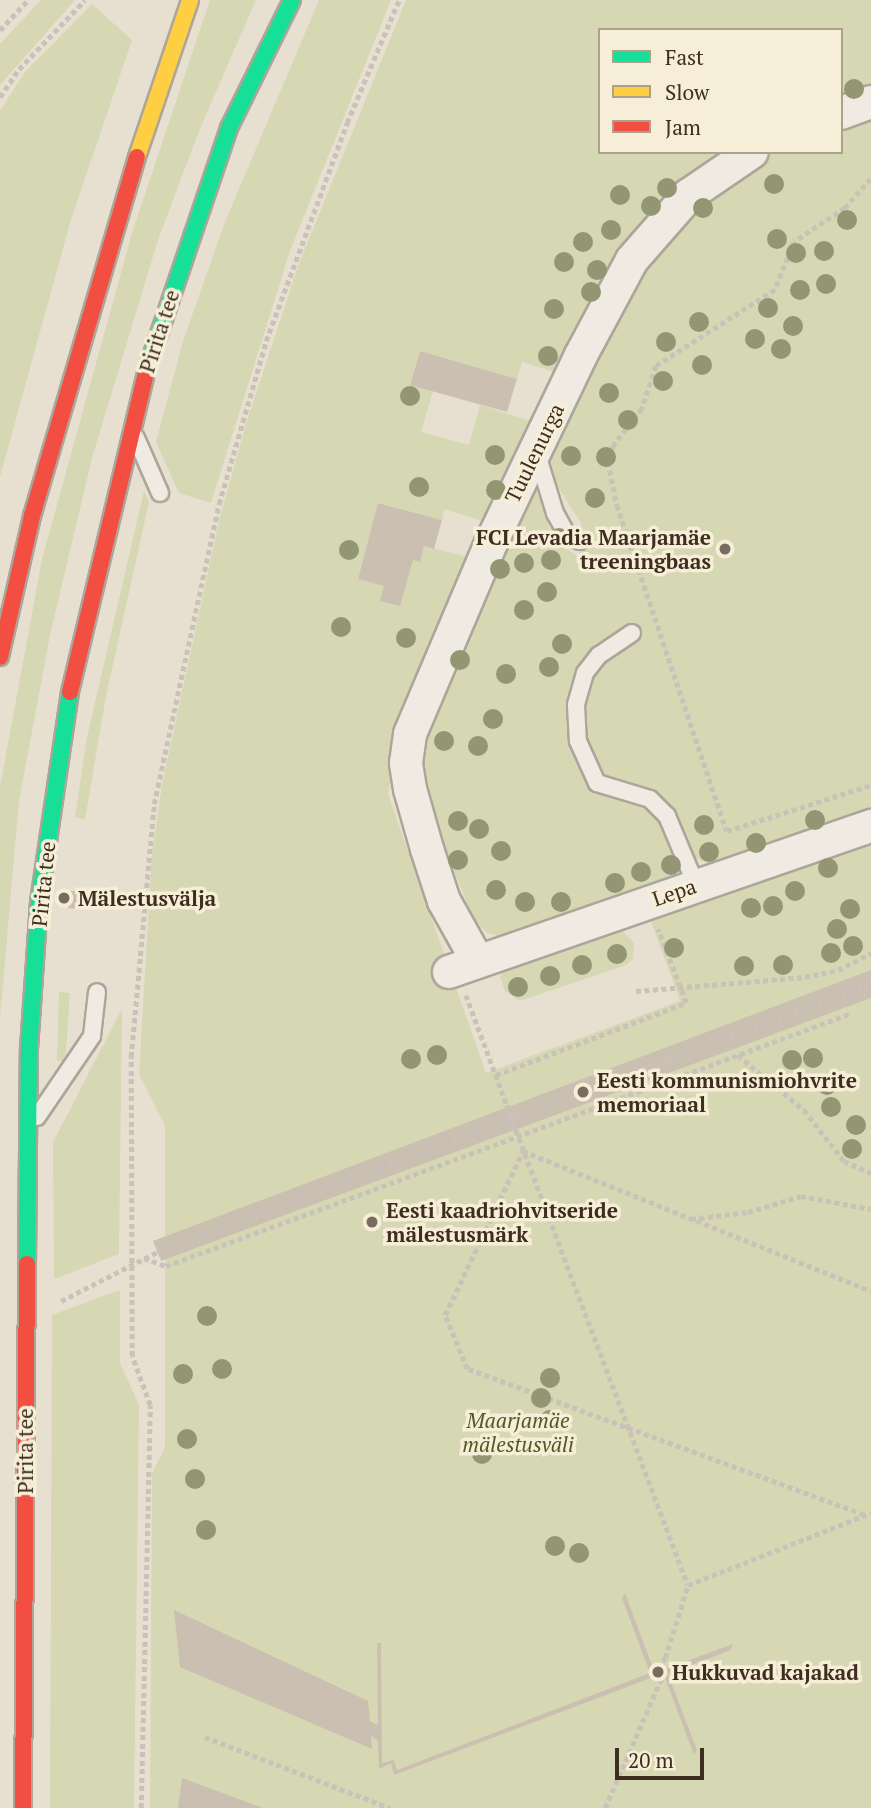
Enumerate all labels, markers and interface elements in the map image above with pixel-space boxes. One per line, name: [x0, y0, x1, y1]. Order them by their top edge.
legend: [598, 28, 843, 154]
text: Fast: [665, 43, 704, 71]
text: Slow: [665, 78, 709, 106]
text: Jam: [665, 113, 701, 141]
street label: Pirita tee: [134, 286, 184, 376]
street label: Tuulenurga: [499, 399, 569, 507]
place label: FCI Levadia Maarjamäe treeningbaas: [476, 524, 711, 574]
marker: FCI Levadia Maarjamäe treeningbaas: [717, 541, 733, 557]
street label: Pirita tee: [26, 840, 60, 928]
street label: Lepa: [649, 873, 699, 911]
place label: Mälestusvälja: [78, 885, 216, 911]
marker: Mälestusvälja: [56, 890, 72, 906]
place label: Eesti kommunismiohvrite memoriaal: [597, 1067, 857, 1117]
marker: Eesti kommunismiohvrite memoriaal: [575, 1084, 591, 1100]
place label: Eesti kaadriohvitseride mälestusmärk: [386, 1197, 618, 1247]
marker: Eesti kaadriohvitseride mälestusmärk: [364, 1214, 380, 1230]
park label: Maarjamäe mälestusväli: [462, 1407, 574, 1457]
street label: Pirita tee: [12, 1408, 38, 1494]
place label: Hukkuvad kajakad: [672, 1659, 859, 1685]
marker: Hukkuvad kajakad: [650, 1664, 666, 1680]
scale bar: [619, 1734, 708, 1778]
text: 20 m: [628, 1746, 674, 1774]

